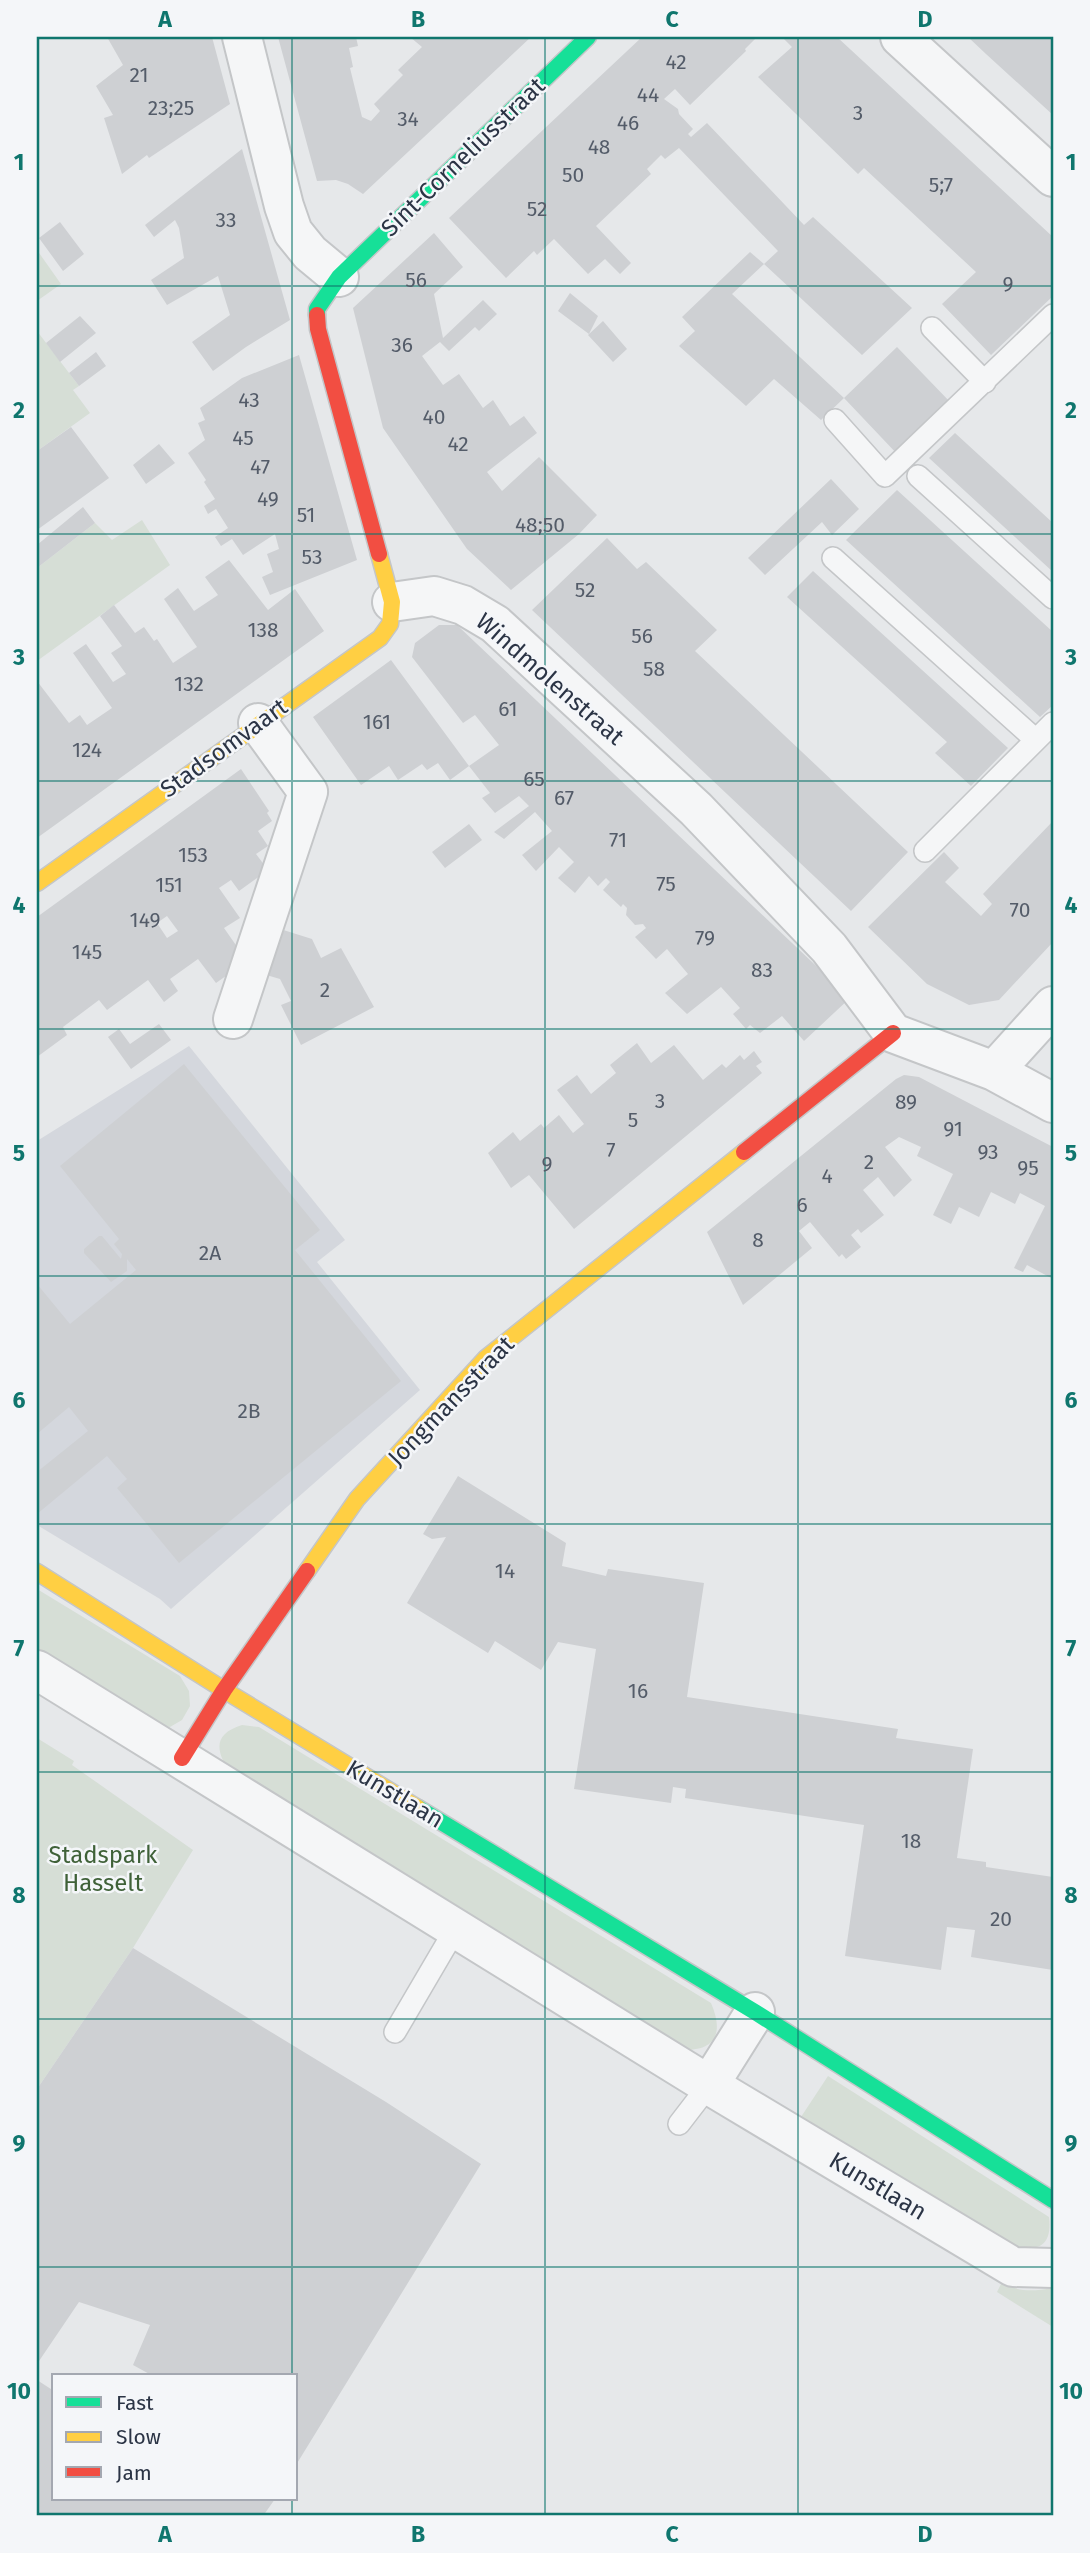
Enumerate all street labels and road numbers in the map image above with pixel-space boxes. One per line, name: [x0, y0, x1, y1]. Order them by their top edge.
street label: Sint-Corneliusstraat: [375, 72, 551, 242]
street label: Windmolenstraat: [470, 607, 630, 751]
street label: Stadsomvaart: [155, 692, 293, 803]
street label: Jongmansstraat: [382, 1330, 520, 1472]
street label: Kunstlaan: [341, 1754, 449, 1834]
street label: Kunstlaan: [824, 2146, 932, 2226]

